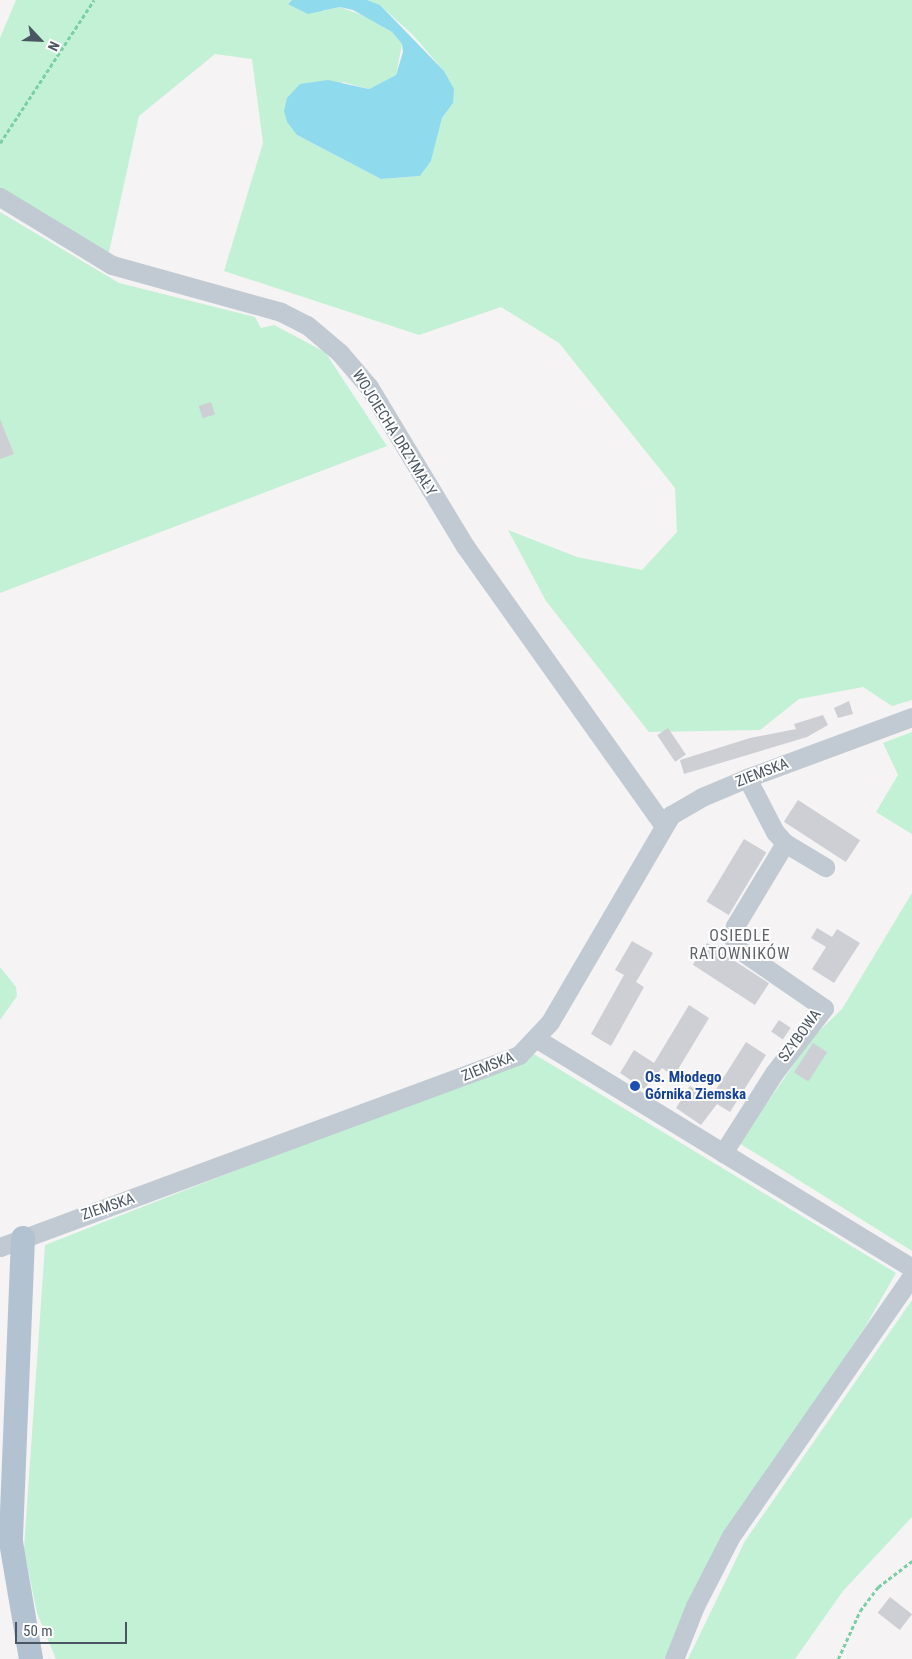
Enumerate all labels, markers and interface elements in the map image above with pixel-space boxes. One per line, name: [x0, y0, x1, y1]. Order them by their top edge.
north arrow: [15, 15, 65, 65]
text: N: [45, 39, 63, 54]
street label: WOJCIECHA DRZYMAŁY: [348, 367, 440, 499]
street label: ZIEMSKA: [733, 755, 791, 791]
district label: OSIEDLE RATOWNIKÓW: [688, 926, 792, 964]
street label: SZYBOWA: [775, 1006, 825, 1066]
street label: ZIEMSKA: [459, 1048, 517, 1086]
place label: Os. Młodego Górnika Ziemska: [645, 1068, 746, 1103]
marker: Os. Młodego Górnika Ziemska: [629, 1080, 641, 1092]
street label: ZIEMSKA: [79, 1190, 137, 1224]
scale bar: [18, 1612, 130, 1644]
text: 50 m: [23, 1622, 53, 1640]

